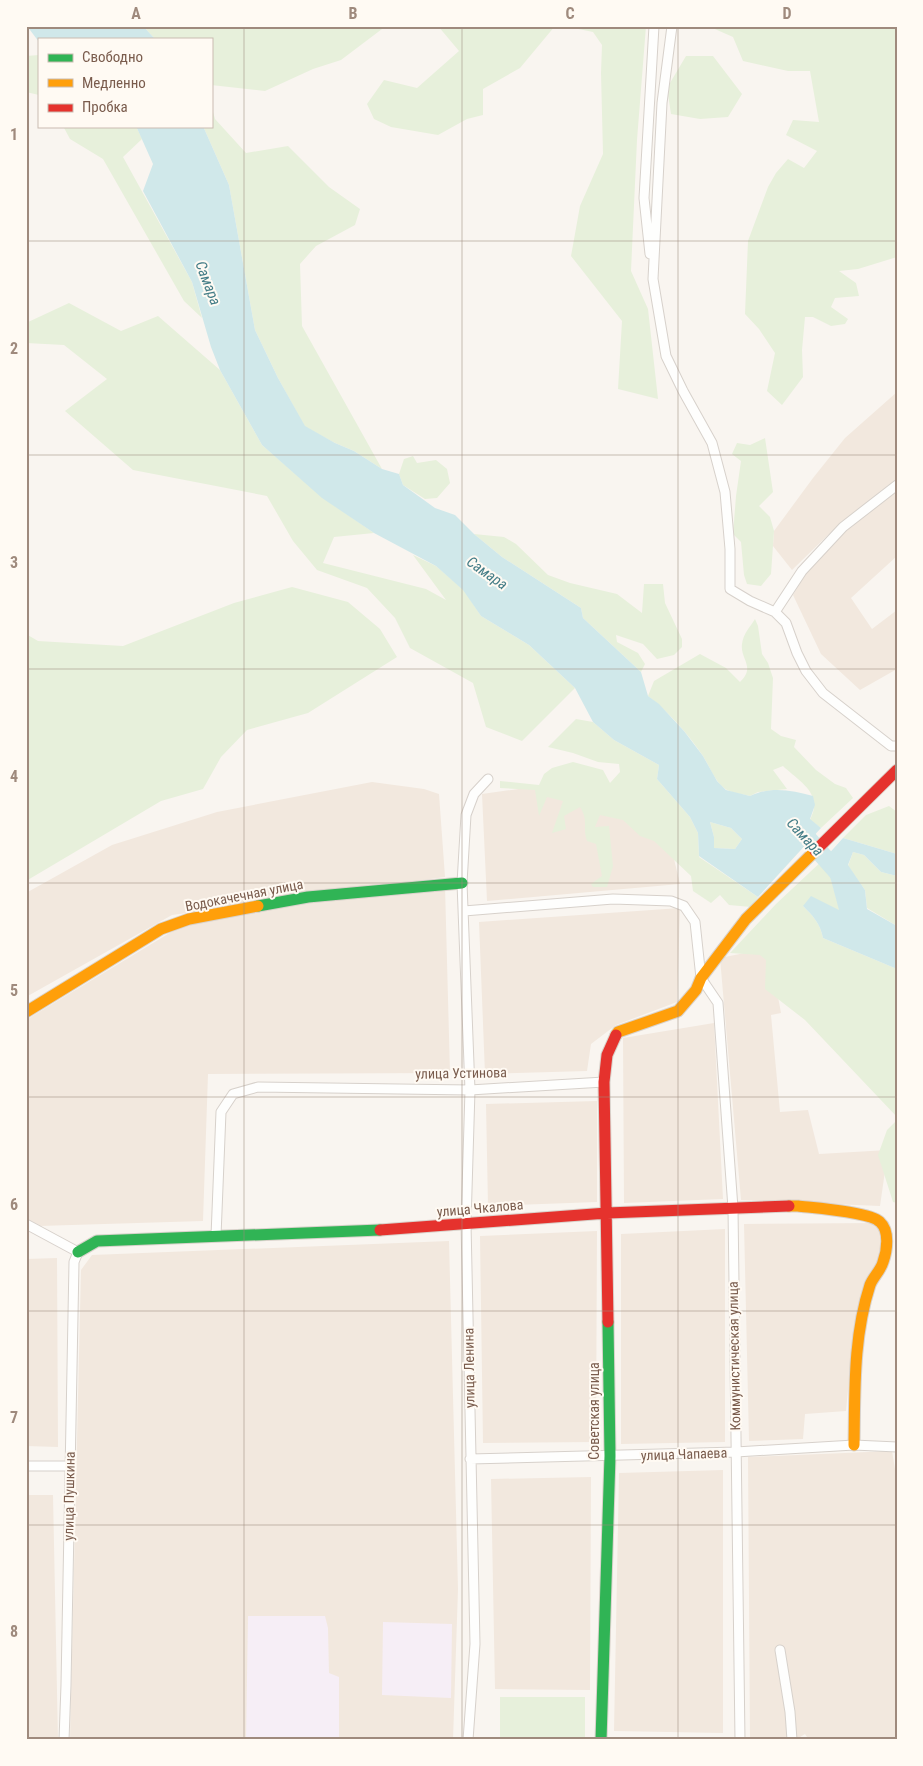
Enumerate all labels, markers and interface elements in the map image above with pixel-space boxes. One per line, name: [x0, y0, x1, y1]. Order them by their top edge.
text: A: [131, 4, 141, 23]
text: B: [349, 4, 358, 23]
text: C: [565, 4, 575, 23]
text: D: [782, 4, 792, 23]
legend: [38, 38, 212, 128]
text: Свободно: [82, 48, 143, 66]
text: Медленно: [82, 74, 146, 92]
text: Пробка: [82, 98, 128, 116]
text: 1: [10, 125, 18, 144]
water label: Самара: [191, 258, 225, 308]
text: 2: [10, 339, 18, 358]
text: 3: [10, 553, 18, 572]
water label: Самара: [463, 553, 511, 594]
text: 4: [10, 767, 18, 786]
water label: Самара: [783, 814, 827, 860]
street label: Водокачечная улица: [184, 876, 304, 914]
text: 5: [10, 981, 18, 1000]
street label: улица Устинова: [415, 1064, 507, 1082]
text: 6: [10, 1195, 18, 1214]
street label: улица Чкалова: [436, 1196, 524, 1220]
street label: Коммунистическая улица: [725, 1281, 743, 1431]
street label: улица Ленина: [460, 1328, 478, 1408]
street label: Советская улица: [586, 1362, 602, 1460]
text: 7: [10, 1408, 18, 1427]
street label: улица Чапаева: [641, 1444, 727, 1464]
street label: улица Пушкина: [60, 1451, 78, 1541]
text: 8: [10, 1622, 18, 1641]

